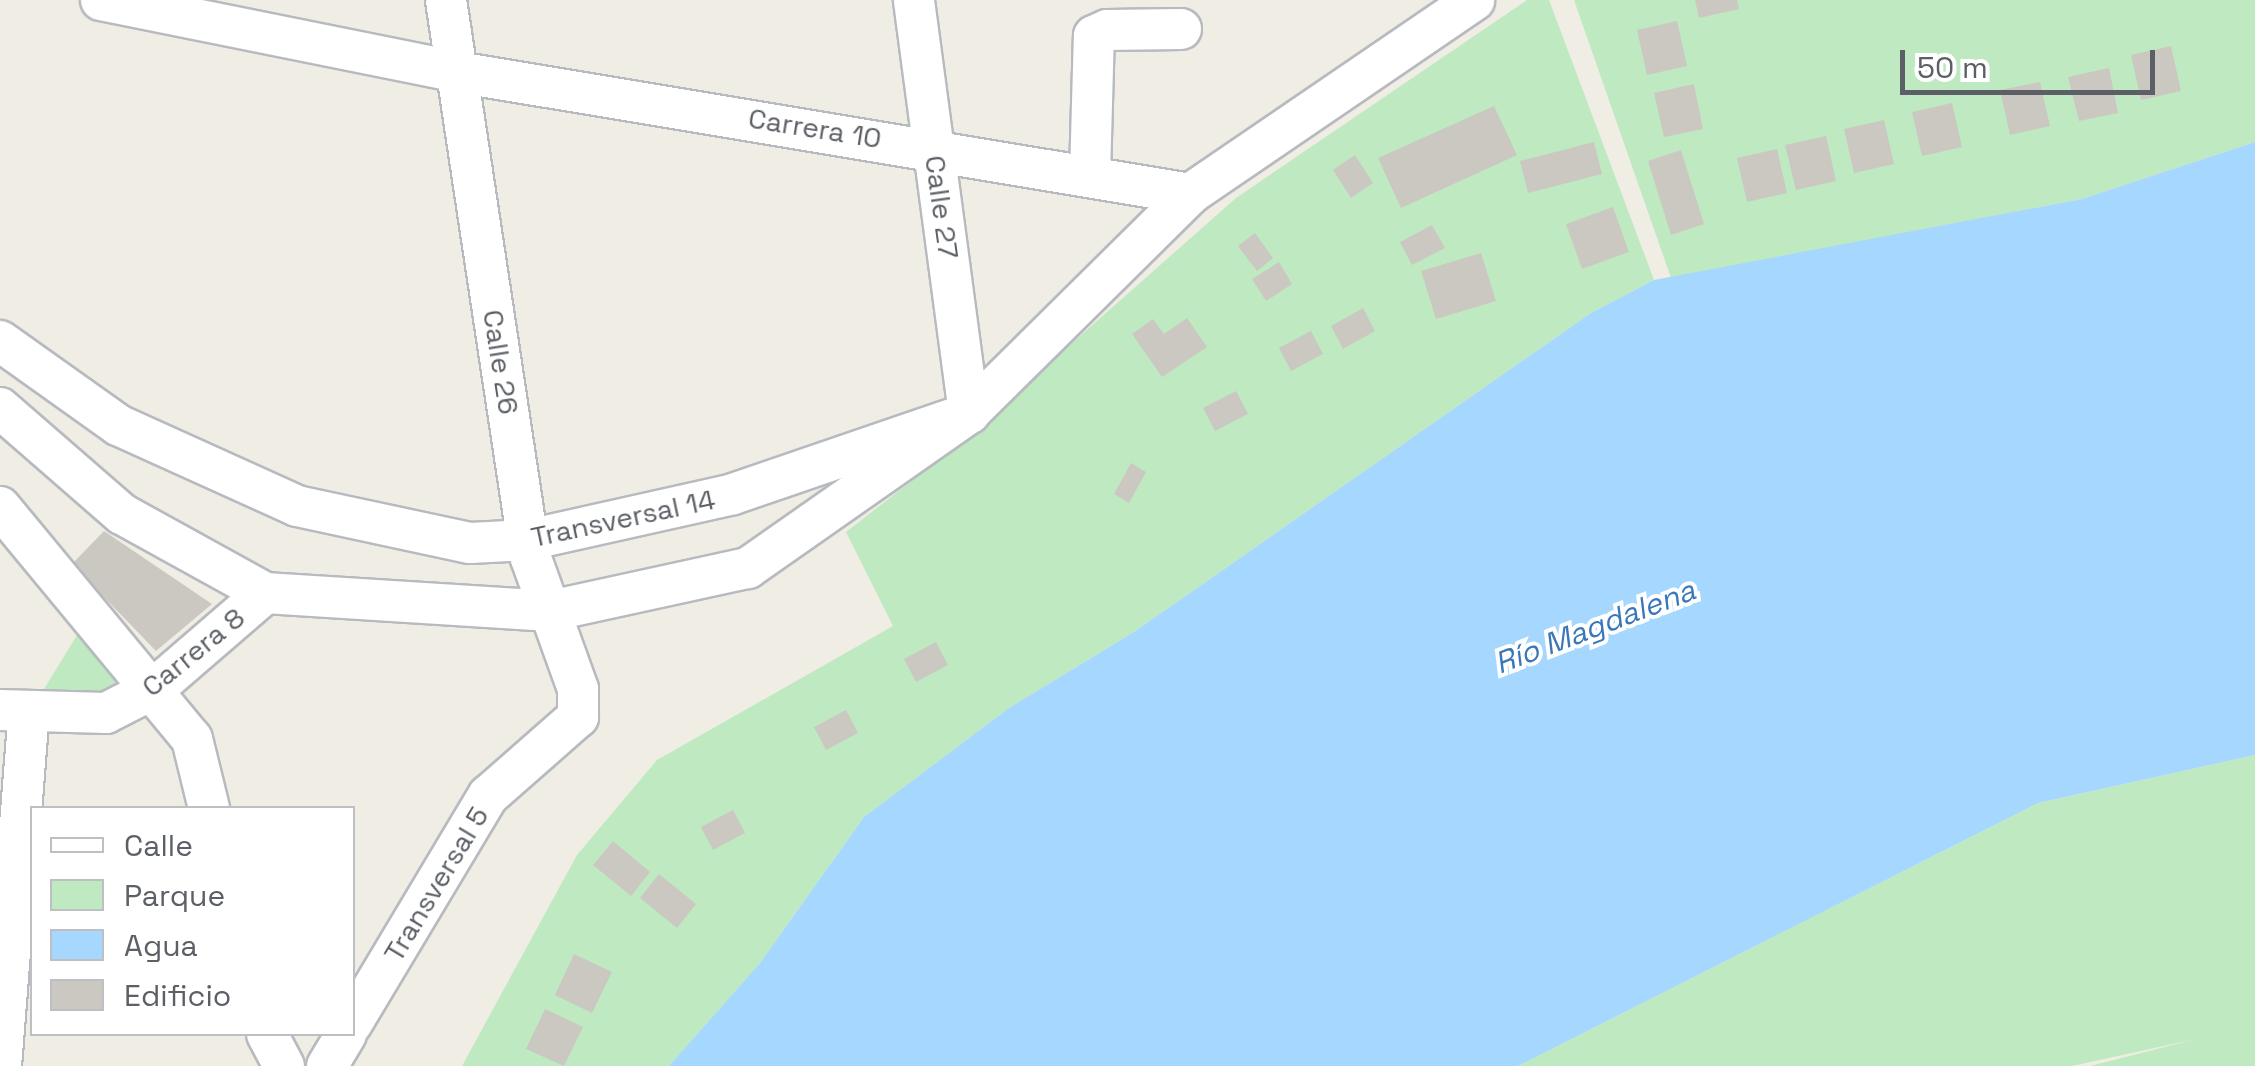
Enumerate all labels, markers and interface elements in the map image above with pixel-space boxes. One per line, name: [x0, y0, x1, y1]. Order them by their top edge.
scale bar: [1905, 30, 2160, 92]
text: 50 m: [1917, 48, 1988, 87]
street label: Carrera 10: [746, 101, 884, 155]
street label: Calle 27: [918, 153, 966, 261]
street label: Calle 26: [476, 307, 526, 417]
street label: Transversal 14: [528, 482, 718, 554]
water label: Río Magdalena: [1490, 572, 1700, 682]
street label: Carrera 8: [135, 601, 251, 703]
street label: Transversal 5: [377, 800, 495, 968]
legend: [30, 806, 355, 1036]
text: Calle: [124, 826, 193, 865]
text: Parque: [124, 876, 225, 915]
text: Agua: [124, 926, 198, 965]
text: Edificio: [124, 976, 231, 1015]

